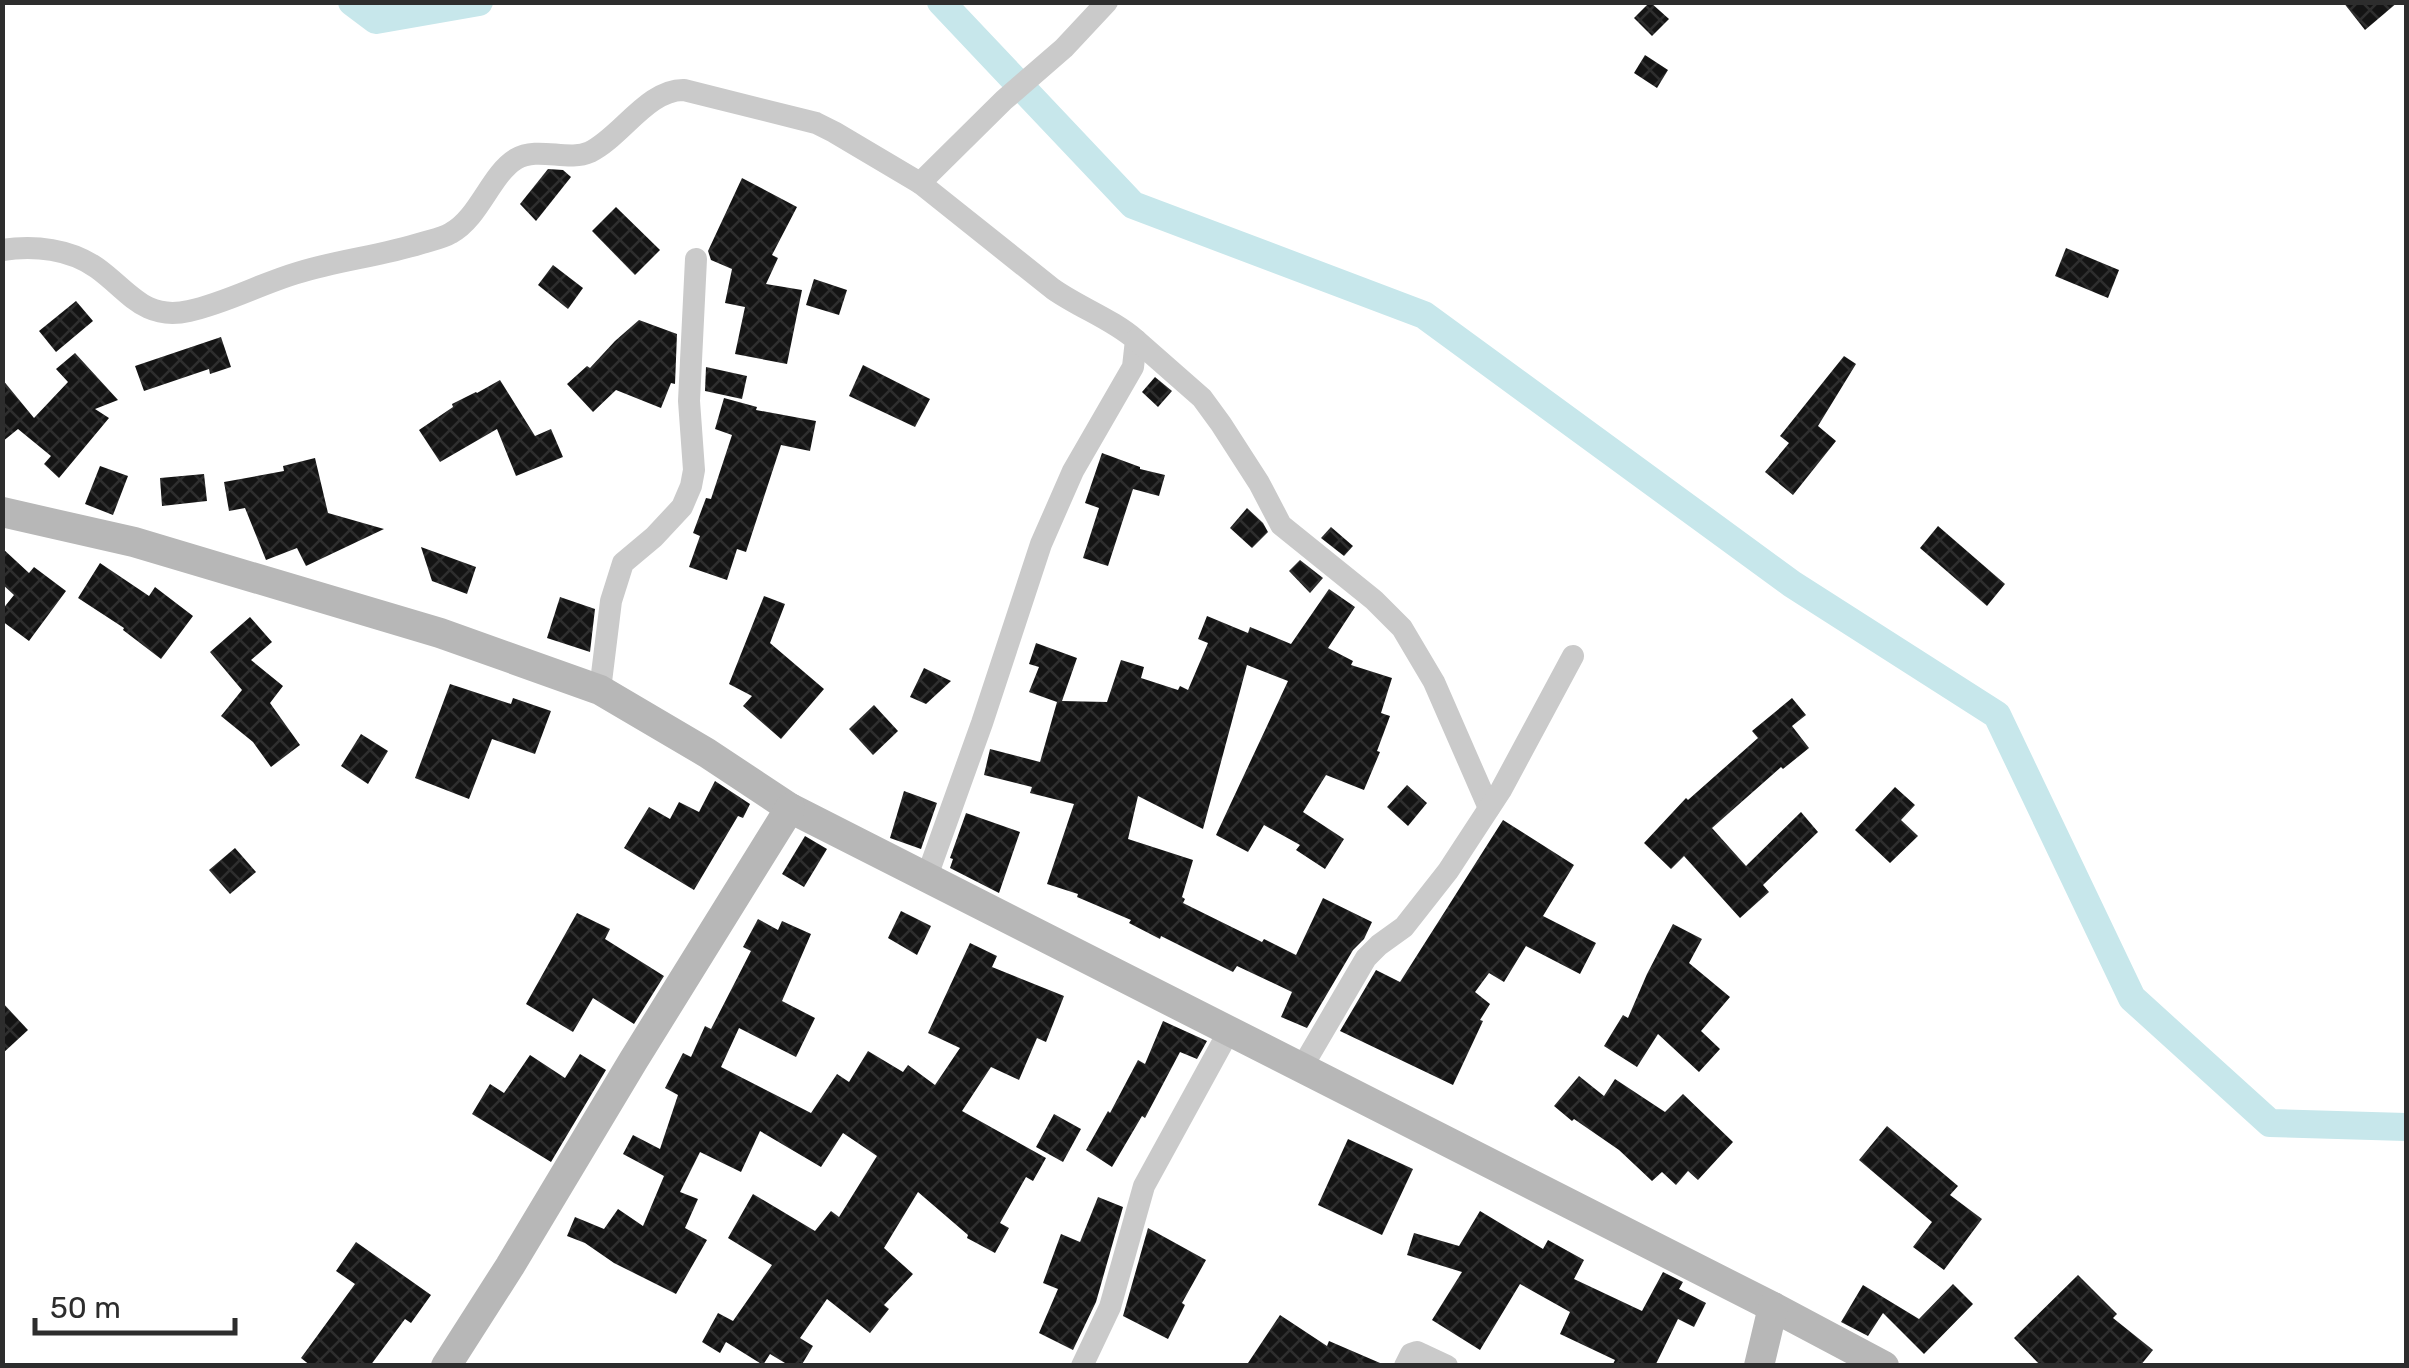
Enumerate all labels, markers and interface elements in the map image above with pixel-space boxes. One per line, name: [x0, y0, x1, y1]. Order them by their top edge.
scale bar: [35, 1273, 235, 1335]
text: 50 m: [50, 1290, 121, 1326]

